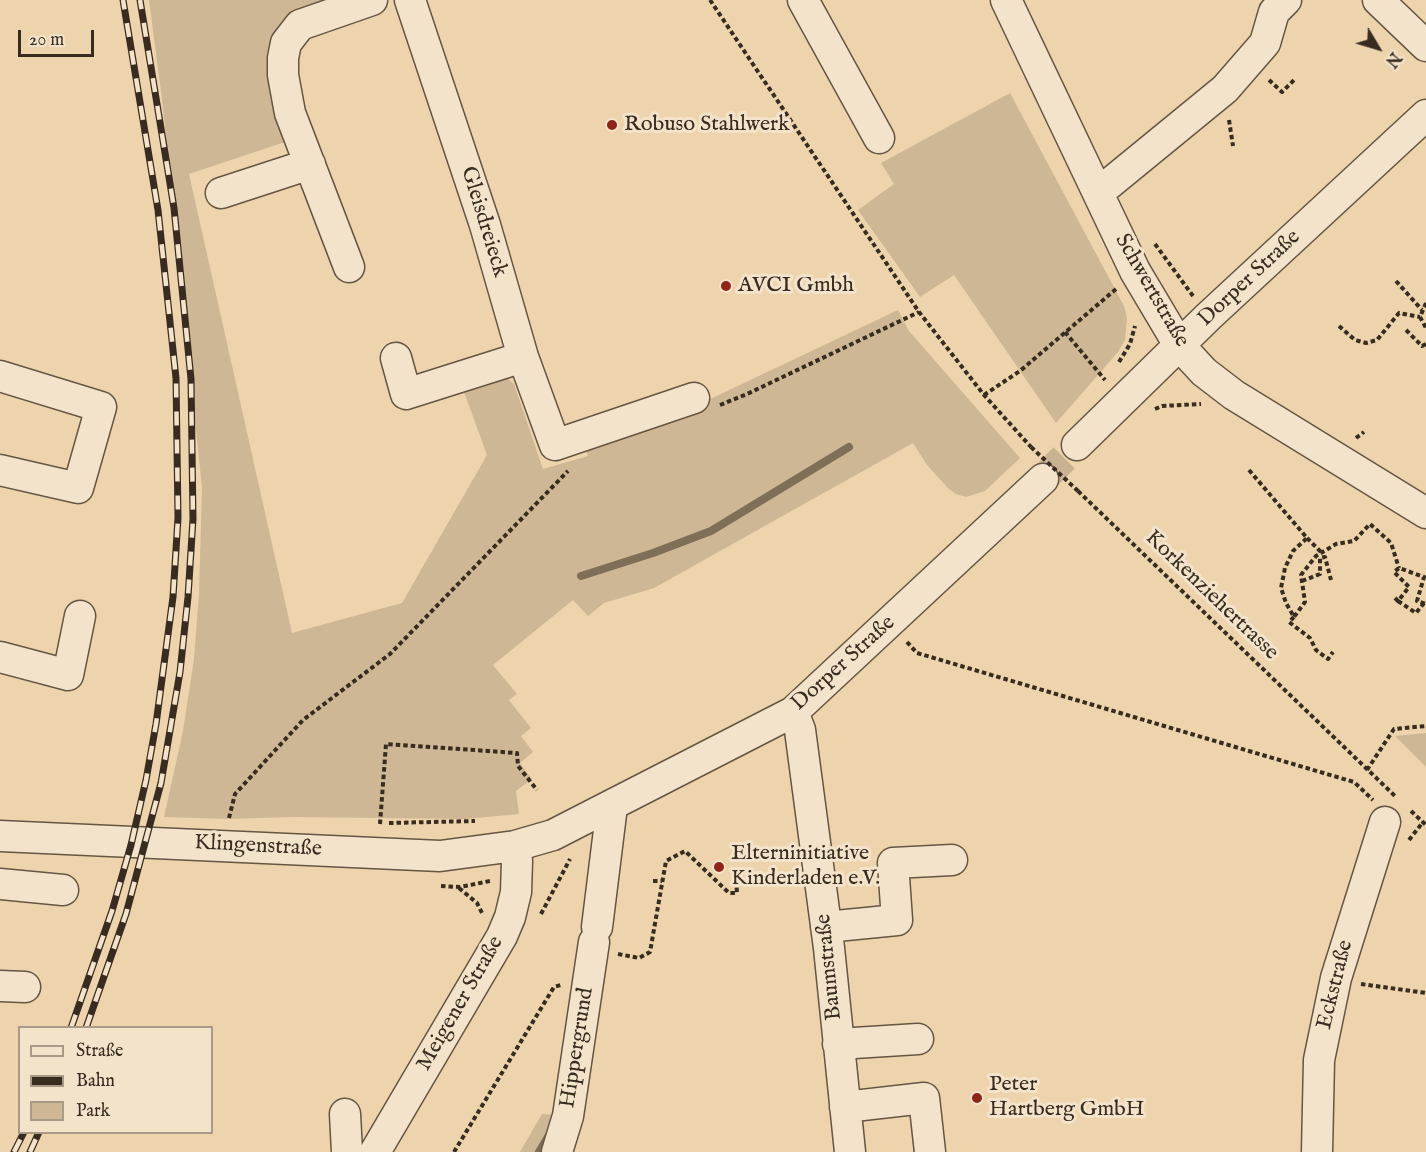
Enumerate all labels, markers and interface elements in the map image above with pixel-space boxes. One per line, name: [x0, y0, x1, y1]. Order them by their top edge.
scale bar: [21, 18, 98, 56]
north arrow: [1348, 18, 1408, 78]
text: 20 m: [29, 29, 64, 52]
text: N: [1380, 47, 1404, 71]
place label: Robuso Stahlwerk: [624, 112, 790, 138]
marker: Robuso Stahlwerk: [605, 118, 619, 132]
street label: Gleisdreieck: [454, 164, 512, 280]
street label: Dorper Straße: [1193, 225, 1307, 333]
street label: Schwertstraße: [1108, 230, 1194, 352]
place label: AVCI Gmbh: [738, 273, 854, 299]
marker: AVCI Gmbh: [719, 279, 733, 293]
street label: Korkenziehertrasse: [1139, 525, 1283, 667]
street label: Dorper Straße: [787, 611, 901, 717]
street label: Klingenstraße: [194, 830, 322, 864]
place label: Elterninitiative Kinderladen e.V.: [731, 841, 880, 892]
marker: Elterninitiative Kinderladen e.V.: [712, 860, 726, 874]
street label: Baumstraße: [811, 913, 849, 1021]
street label: Meigener Straße: [412, 932, 510, 1076]
street label: Eckstraße: [1312, 938, 1360, 1032]
street label: Hippergrund: [555, 986, 601, 1110]
legend: [18, 1026, 213, 1134]
text: Straße: [76, 1040, 123, 1063]
text: Bahn: [76, 1070, 115, 1093]
place label: Peter Hartberg GmbH: [989, 1072, 1144, 1124]
marker: Peter Hartberg GmbH: [970, 1091, 984, 1105]
text: Park: [76, 1100, 110, 1123]

